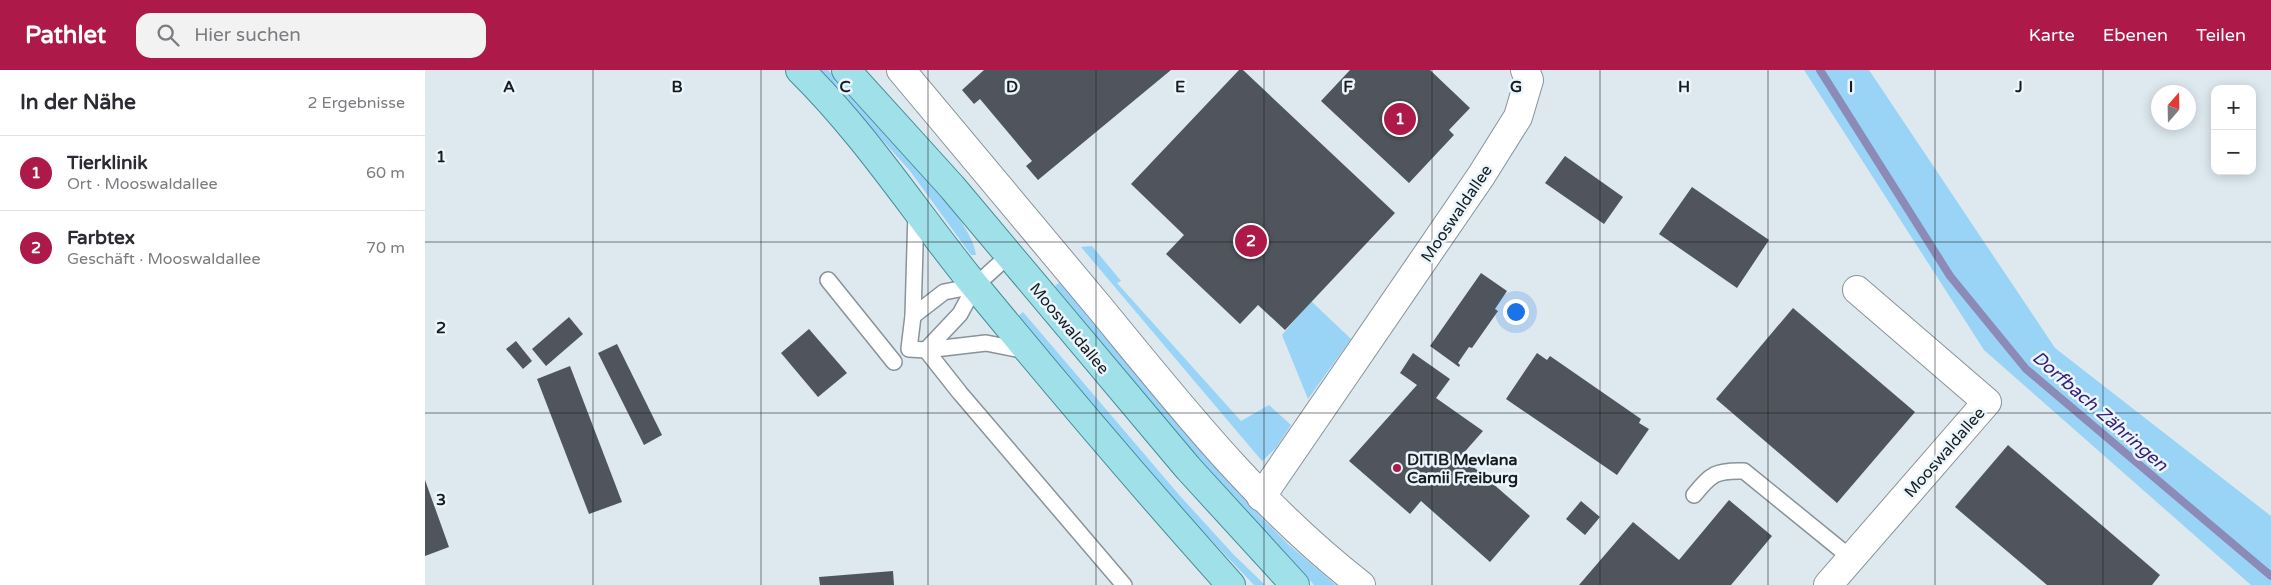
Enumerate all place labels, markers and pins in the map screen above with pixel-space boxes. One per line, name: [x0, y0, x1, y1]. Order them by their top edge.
pin: 1: [1384, 100, 1416, 138]
pin: 2: [1235, 222, 1267, 260]
place label: DITIB Mevlana Camii Freiburg: [1407, 450, 1518, 488]
marker: DITIB Mevlana Camii Freiburg: [1391, 462, 1403, 474]

